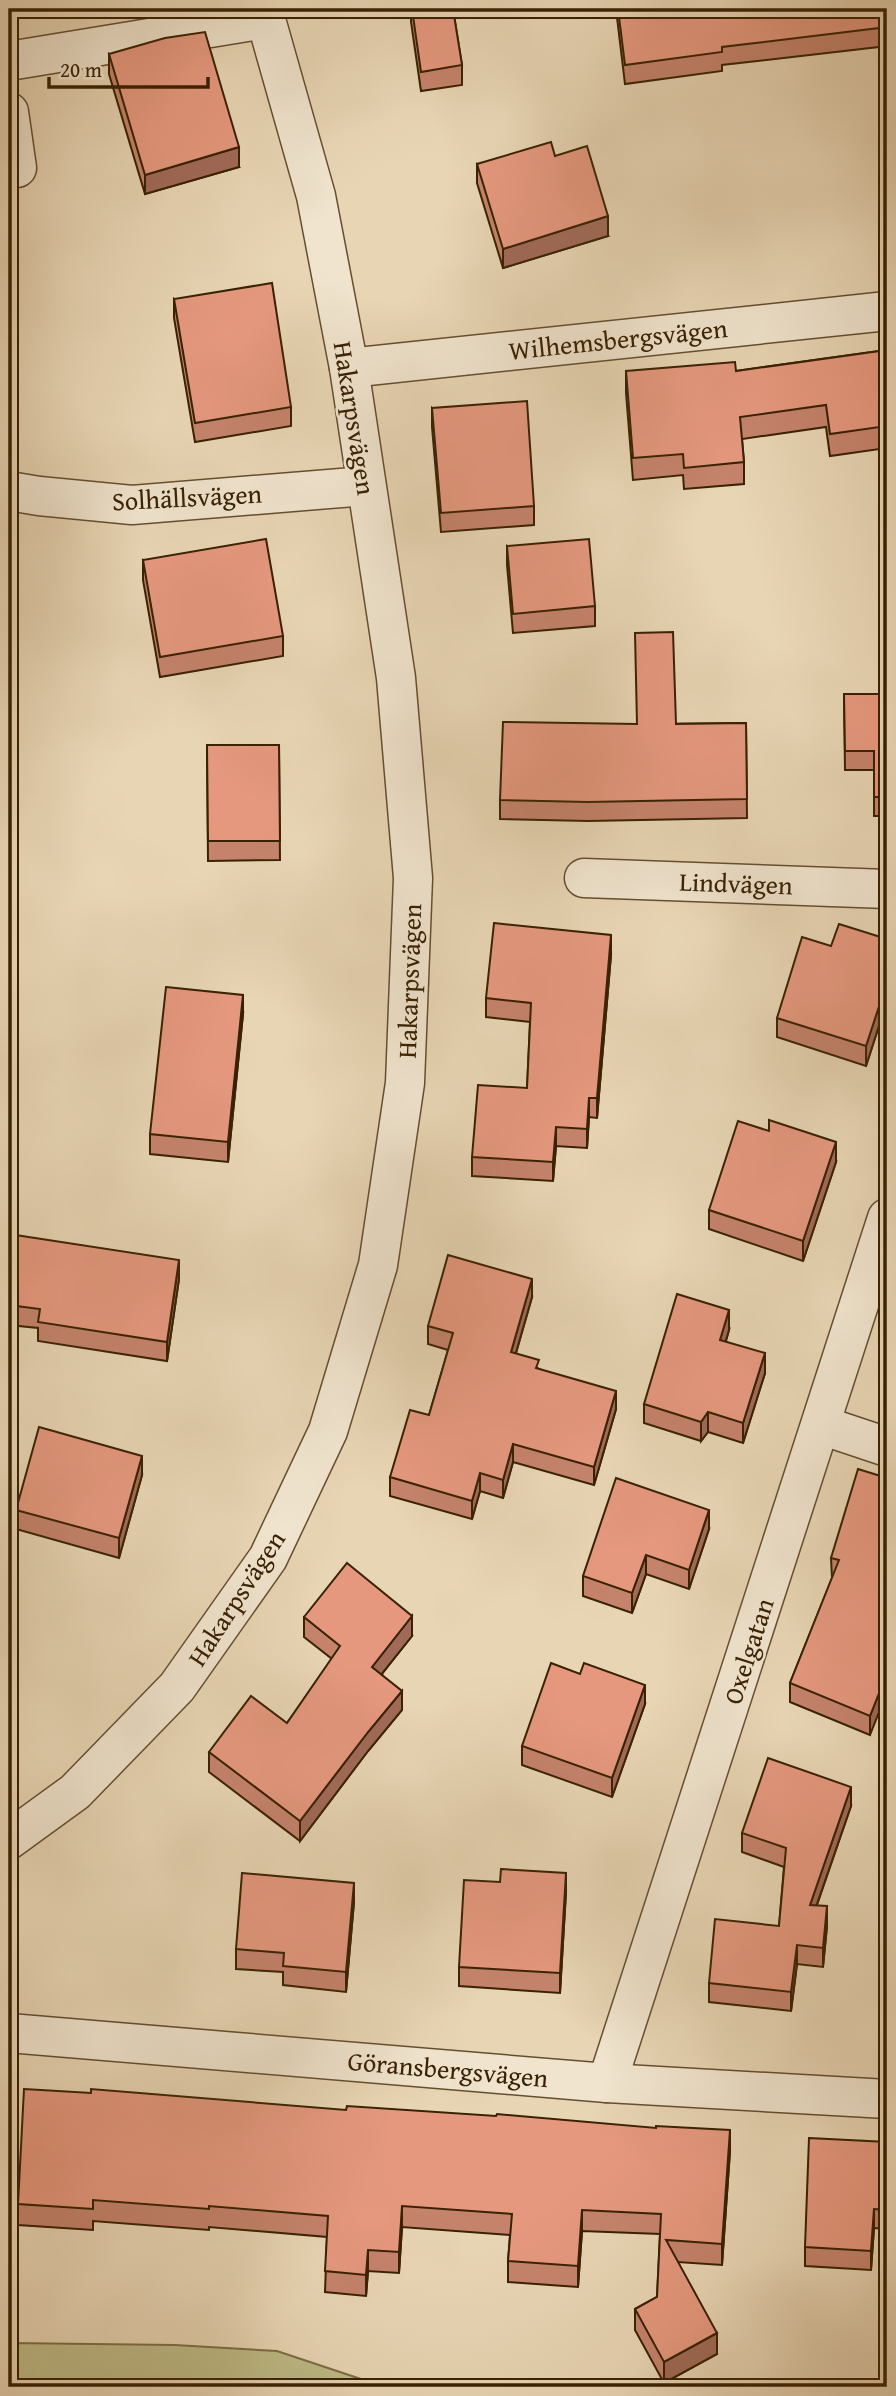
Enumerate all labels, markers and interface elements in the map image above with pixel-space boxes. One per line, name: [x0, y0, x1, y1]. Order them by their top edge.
scale bar: [49, 46, 208, 90]
text: 20 m: [60, 54, 102, 85]
street label: Wilhemsbergsvägen: [507, 308, 730, 370]
street label: Hakarpsvägen: [324, 338, 386, 498]
street label: Solhällsvägen: [111, 474, 263, 520]
street label: Lindvägen: [679, 862, 794, 904]
street label: Hakarpsvägen: [387, 902, 431, 1059]
street label: Hakarpsvägen: [177, 1522, 295, 1674]
street label: Oxelgatan: [713, 1593, 784, 1709]
street label: Göransbergsvägen: [346, 2041, 550, 2097]

